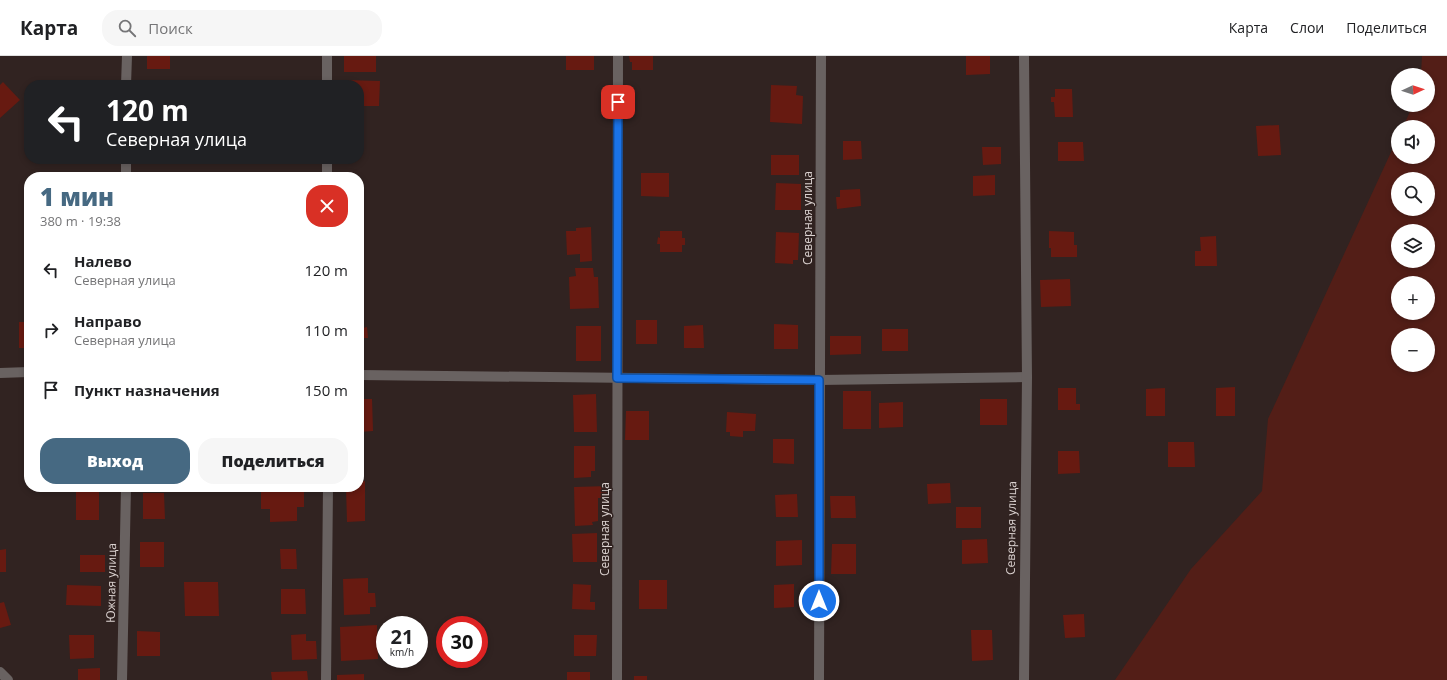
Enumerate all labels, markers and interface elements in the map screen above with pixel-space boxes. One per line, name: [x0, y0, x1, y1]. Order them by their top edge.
search box: [102, 10, 382, 46]
text: Карта: [20, 15, 78, 41]
icon: search: [116, 17, 138, 39]
text: Поиск: [148, 18, 193, 38]
text: Карта: [1229, 18, 1268, 37]
text: Слои: [1290, 18, 1324, 37]
text: Поделиться: [1346, 18, 1427, 37]
north arrow: [1391, 68, 1435, 112]
map controls: [1391, 68, 1435, 372]
pin: [601, 85, 635, 119]
text: 120 m: [106, 91, 189, 129]
icon: arrive: [607, 91, 629, 113]
icon: left: [40, 96, 92, 148]
button: sound: [1391, 120, 1435, 164]
text: Северная улица: [106, 127, 247, 151]
street label: Северная улица: [799, 171, 816, 265]
button: search: [1391, 172, 1435, 216]
text: 1 мин: [40, 180, 114, 213]
button: close: [306, 185, 348, 227]
text: 380 m · 19:38: [40, 212, 121, 230]
button: layers: [1391, 224, 1435, 268]
text: Налево: [74, 251, 132, 271]
icon: left: [40, 259, 62, 281]
text: 120 m: [304, 260, 348, 280]
text: Северная улица: [74, 271, 176, 289]
button: +: [1391, 276, 1435, 320]
text: Направо: [74, 311, 142, 331]
icon: right: [40, 319, 62, 341]
text: 110 m: [304, 320, 348, 340]
button: −: [1391, 328, 1435, 372]
text: Северная улица: [74, 331, 176, 349]
icon: arrive: [40, 379, 62, 401]
text: Пункт назначения: [74, 380, 220, 400]
text: 150 m: [304, 380, 348, 400]
button: Выход: [40, 438, 190, 484]
button: Поделиться: [198, 438, 348, 484]
street label: Северная улица: [1002, 481, 1020, 575]
street label: Северная улица: [596, 482, 613, 576]
street label: Южная улица: [102, 543, 120, 623]
position arrow: [798, 580, 840, 622]
speed limit sign: 30: [436, 616, 488, 668]
text: 21: [391, 623, 413, 650]
text: km/h: [390, 645, 414, 659]

